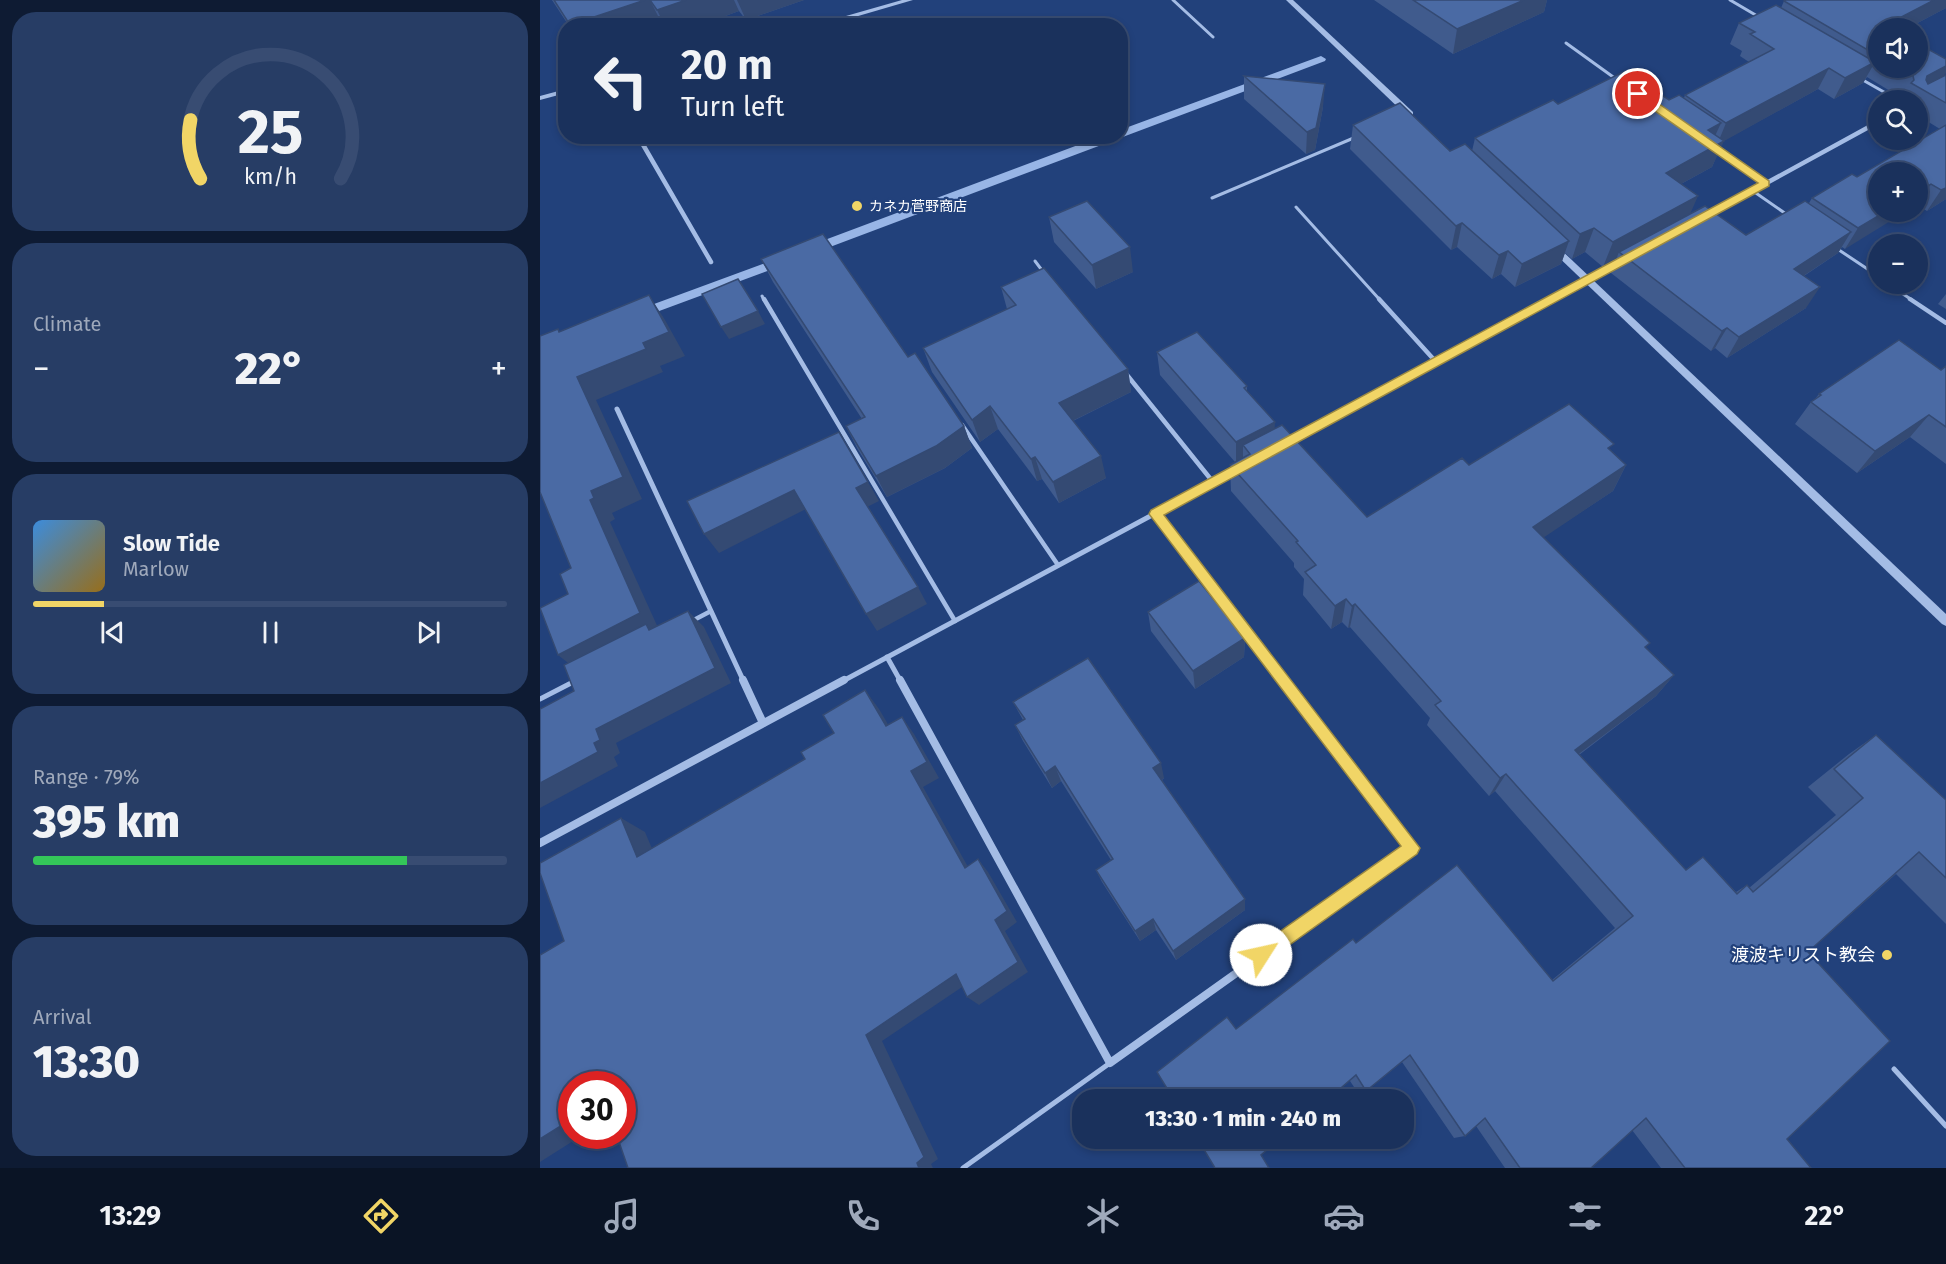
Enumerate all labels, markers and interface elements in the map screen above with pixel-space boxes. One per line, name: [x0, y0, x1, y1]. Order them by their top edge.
map controls: [1868, 18, 1928, 294]
button: sound: [1868, 18, 1928, 78]
text: 20 m: [681, 40, 773, 90]
icon: left: [582, 42, 660, 120]
pin: [1612, 68, 1663, 119]
icon: arrive: [1621, 77, 1654, 110]
button: search: [1868, 90, 1928, 150]
text: Turn left: [681, 91, 784, 123]
text: 25: [237, 95, 303, 170]
button: +: [1868, 162, 1928, 222]
text: km/h: [243, 164, 297, 190]
place label: カネカ菅野商店: [869, 198, 967, 215]
marker: カネカ菅野商店: [850, 199, 864, 213]
button: −: [1868, 234, 1928, 294]
text: Climate: [33, 312, 101, 336]
text: 22°: [235, 342, 305, 396]
text: −: [33, 349, 50, 389]
text: +: [491, 349, 507, 389]
text: Slow Tide: [123, 530, 220, 557]
text: Marlow: [123, 557, 189, 581]
icon: previous: [96, 616, 129, 649]
icon: pause: [254, 616, 287, 649]
icon: next: [412, 616, 445, 649]
text: Range · 79%: [33, 765, 139, 789]
text: 395 km: [33, 795, 180, 849]
position arrow: [1229, 923, 1293, 987]
place label: 渡波キリスト教会: [1731, 944, 1875, 966]
marker: 渡波キリスト教会: [1880, 948, 1894, 962]
text: Arrival: [33, 1005, 92, 1029]
text: 13:30: [33, 1035, 140, 1089]
speed limit sign: 30: [558, 1071, 636, 1149]
text: 13:30 · 1 min · 240 m: [1145, 1105, 1341, 1132]
icon: directions: [360, 1195, 402, 1237]
icon: music: [601, 1195, 643, 1237]
icon: phone: [842, 1195, 884, 1237]
icon: climate: [1082, 1195, 1124, 1237]
icon: car: [1323, 1195, 1365, 1237]
icon: filters: [1564, 1195, 1606, 1237]
text: 13:29: [99, 1200, 161, 1232]
text: 22°: [1805, 1200, 1847, 1232]

